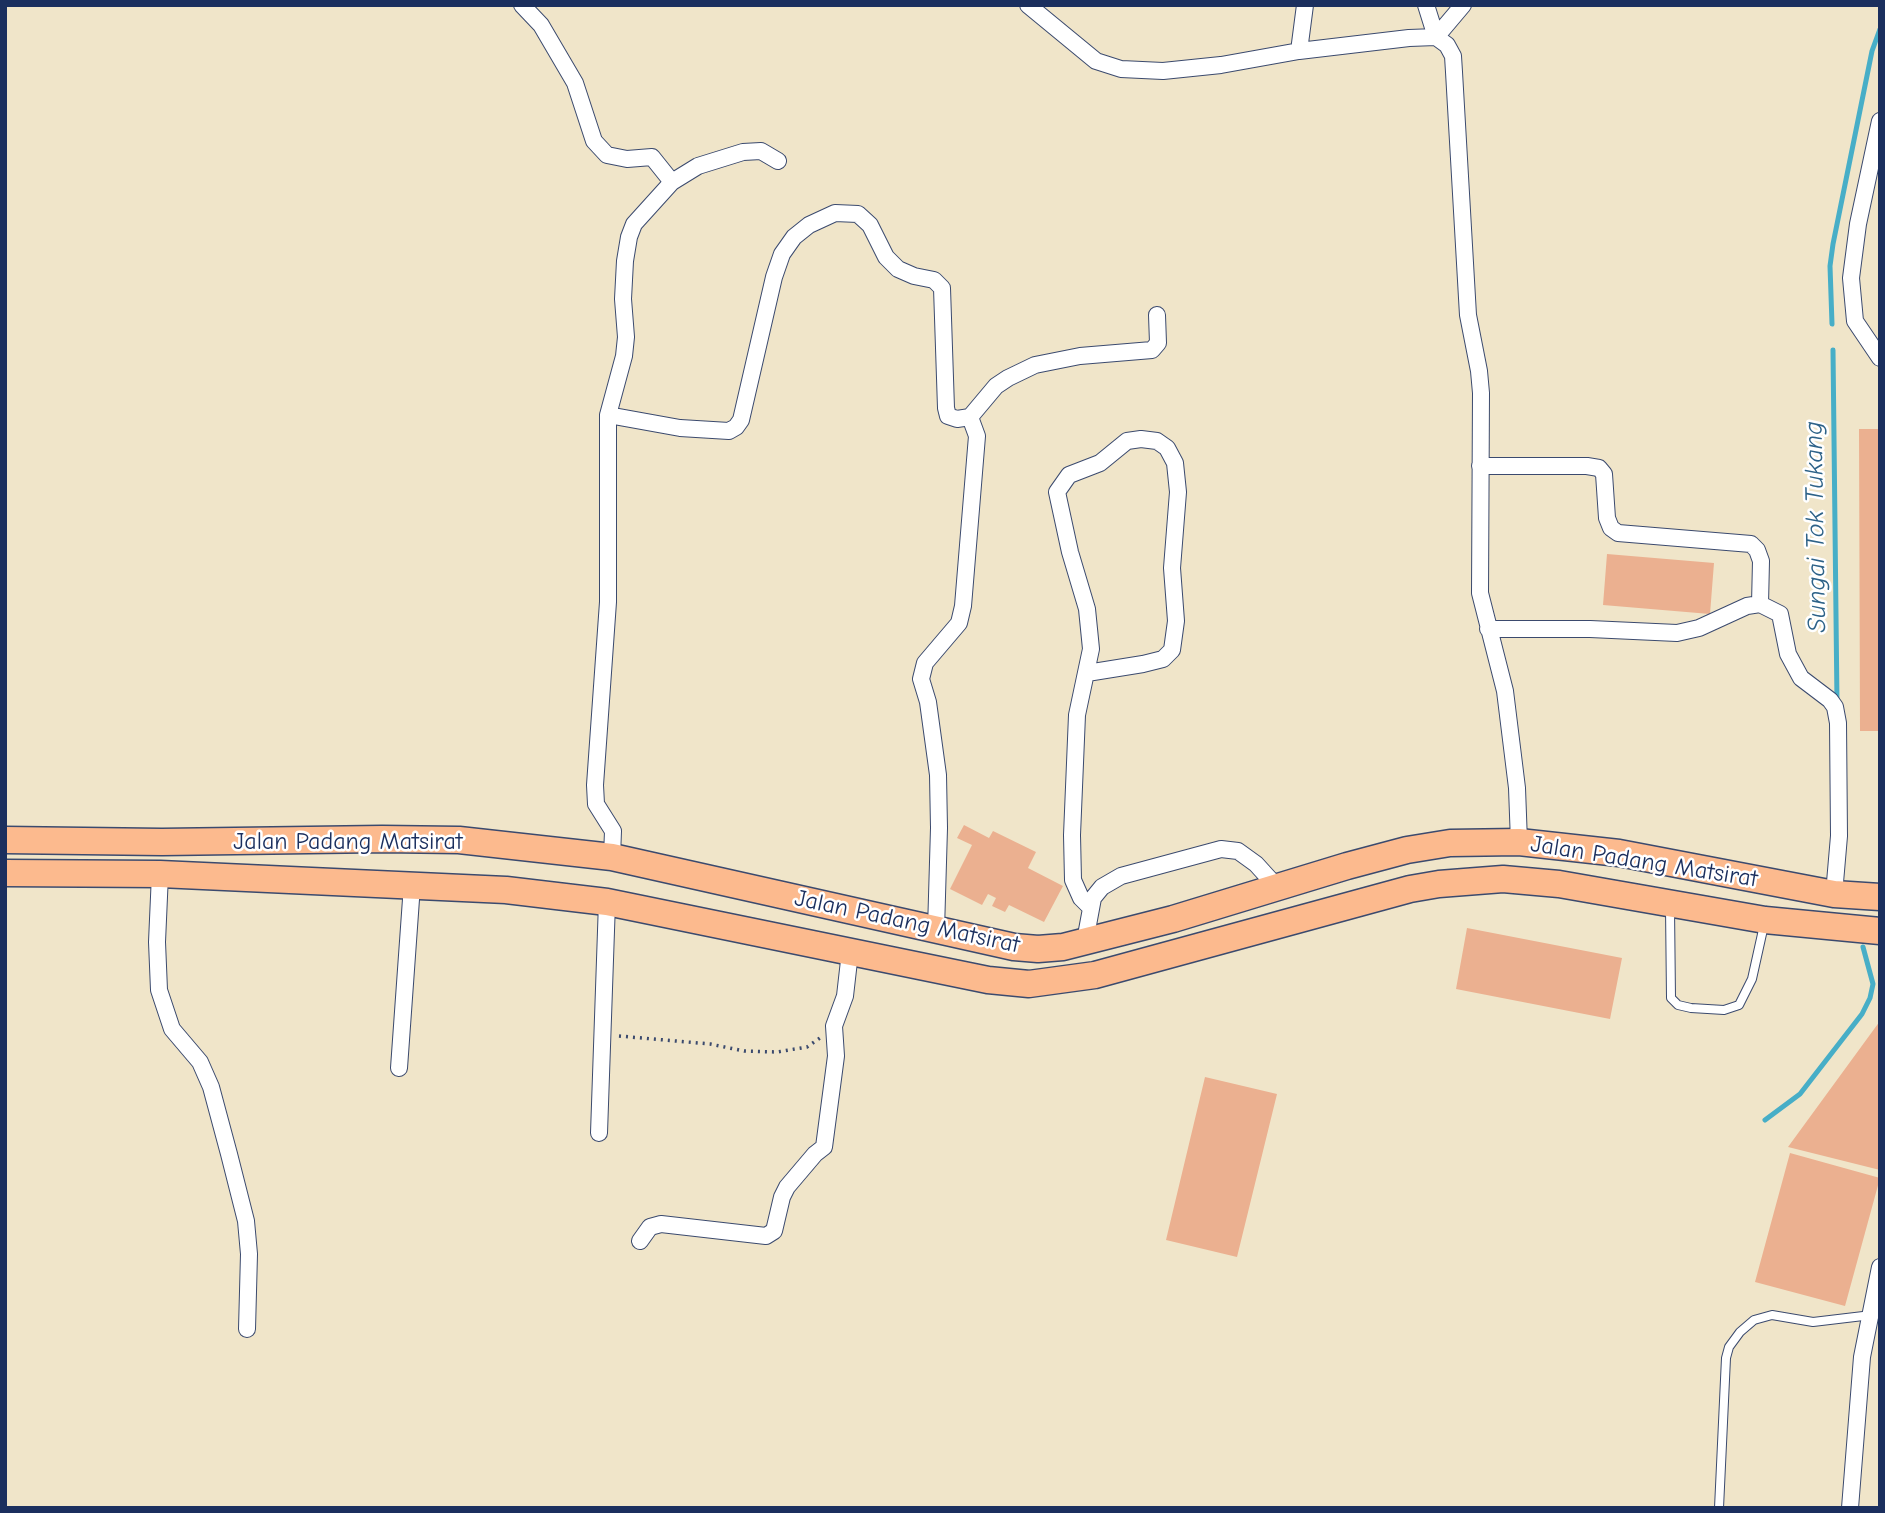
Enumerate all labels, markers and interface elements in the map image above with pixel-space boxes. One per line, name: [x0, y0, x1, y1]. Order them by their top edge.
water label: Sungai Tok Tukang: [1799, 421, 1833, 633]
street label: Jalan Padang Matsirat: [233, 828, 463, 856]
street label: Jalan Padang Matsirat: [1528, 830, 1760, 894]
street label: Jalan Padang Matsirat: [792, 884, 1022, 960]

